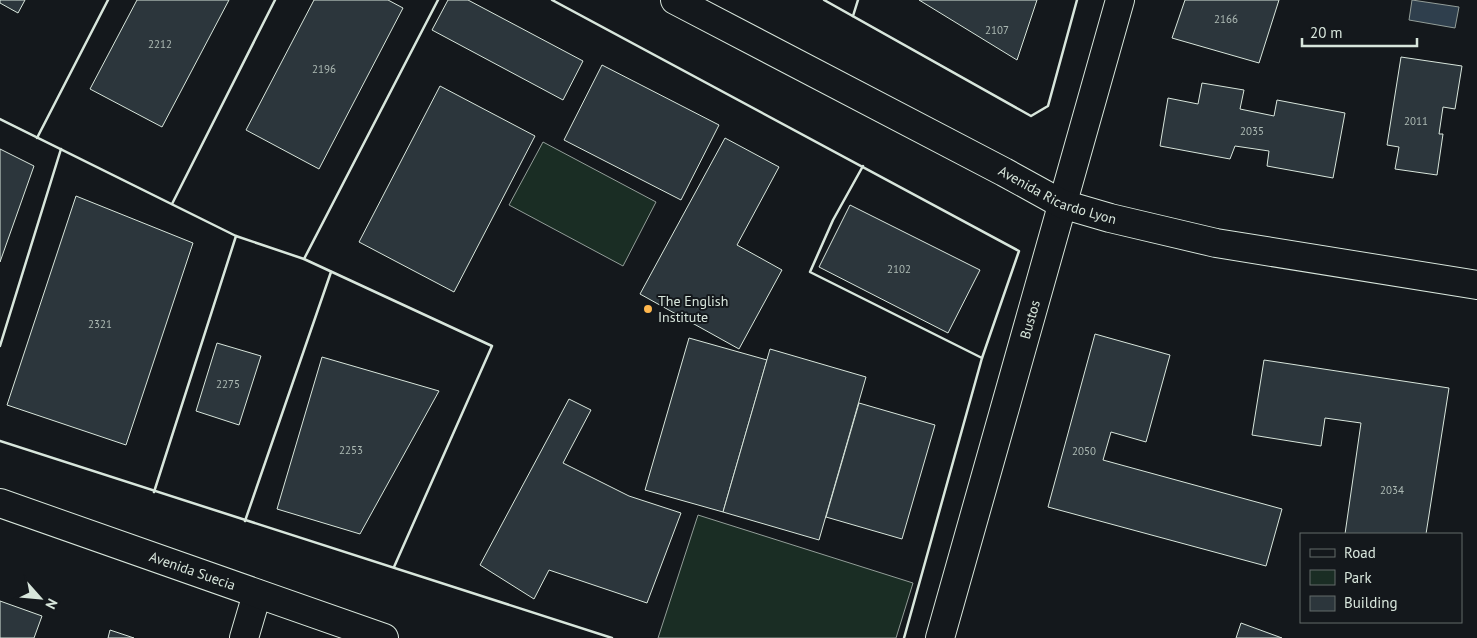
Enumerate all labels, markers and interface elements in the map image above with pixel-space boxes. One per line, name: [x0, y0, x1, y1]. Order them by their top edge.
house number: 2166: [1214, 12, 1238, 26]
scale bar: [1302, 15, 1417, 47]
house number: 2107: [985, 23, 1009, 37]
text: 20 m: [1310, 23, 1343, 42]
house number: 2212: [148, 37, 172, 51]
house number: 2196: [312, 62, 336, 76]
house number: 2011: [1404, 114, 1428, 128]
house number: 2035: [1240, 124, 1264, 138]
street label: Avenida Ricardo Lyon: [995, 162, 1118, 228]
house number: 2102: [887, 262, 911, 276]
place label: The English Institute: [658, 292, 728, 326]
street label: Bustos: [1016, 298, 1044, 341]
marker: The English Institute: [642, 303, 654, 315]
house number: 2321: [88, 317, 112, 331]
house number: 2275: [216, 377, 240, 391]
house number: 2253: [339, 443, 363, 457]
house number: 2050: [1072, 444, 1096, 458]
house number: 2034: [1380, 483, 1404, 497]
legend: [1300, 533, 1462, 623]
text: Road: [1344, 543, 1376, 562]
street label: Avenida Suecia: [147, 547, 238, 594]
text: Park: [1344, 568, 1372, 587]
north arrow: [15, 573, 65, 623]
text: Building: [1344, 593, 1398, 612]
text: N: [41, 596, 62, 612]

